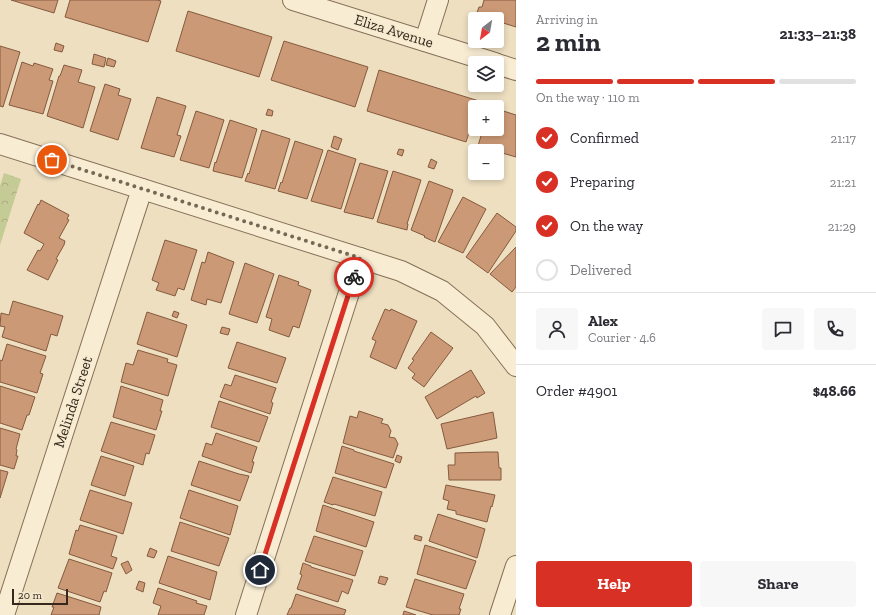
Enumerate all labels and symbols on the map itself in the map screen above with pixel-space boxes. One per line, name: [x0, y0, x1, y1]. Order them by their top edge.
street label: Eliza Avenue: [352, 10, 436, 52]
north arrow: [468, 12, 504, 48]
pin: [35, 143, 69, 177]
courier: [334, 257, 374, 297]
street label: Melinda Street: [50, 354, 96, 450]
pin: [243, 553, 277, 587]
scale bar: [12, 587, 68, 606]

